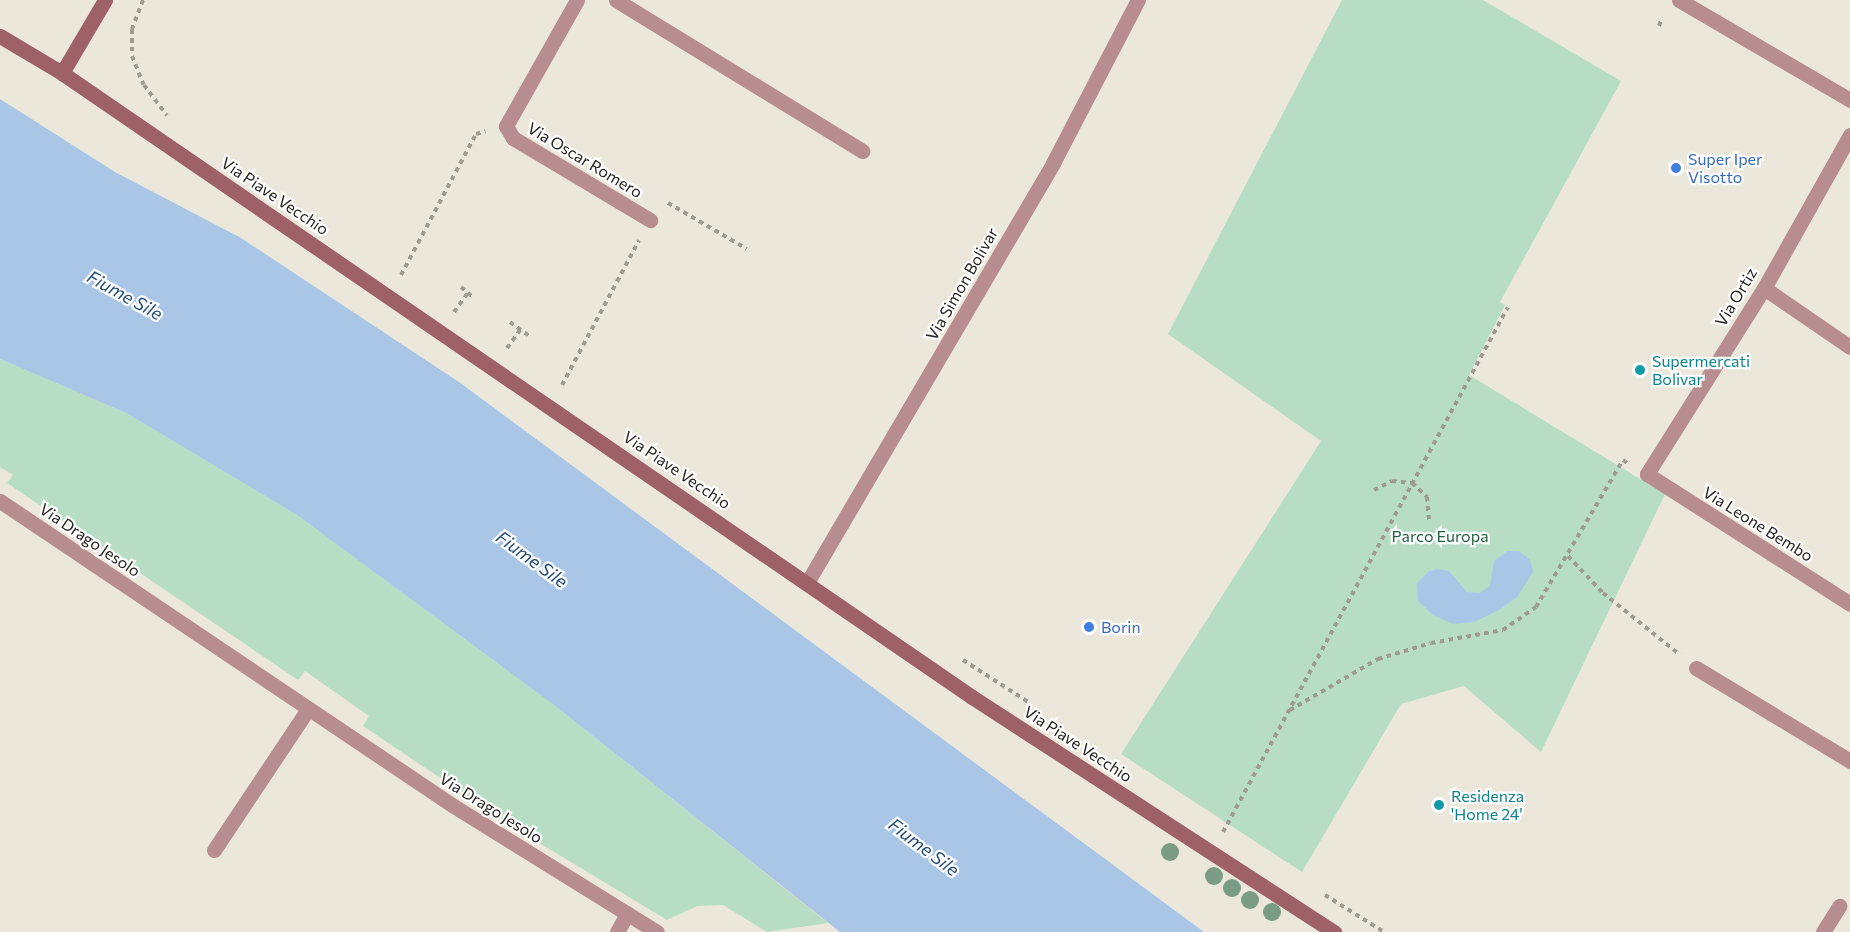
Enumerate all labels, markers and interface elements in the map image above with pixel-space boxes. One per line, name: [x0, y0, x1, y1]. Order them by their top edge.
street label: Via Oscar Romero: [524, 118, 646, 202]
place label: Super Iper Visotto: [1688, 149, 1762, 187]
street label: Via Piave Vecchio: [218, 153, 332, 239]
marker: Super Iper Visotto: [1669, 161, 1683, 175]
street label: Via Simon Bolivar: [922, 224, 1002, 344]
street label: Via Ortiz: [1711, 264, 1761, 330]
water label: Fiume Sile: [84, 265, 166, 325]
place label: Supermercati Bolivar: [1652, 351, 1750, 389]
marker: Supermercati Bolivar: [1633, 363, 1647, 377]
street label: Via Piave Vecchio: [620, 427, 734, 513]
street label: Via Leone Bembo: [1699, 482, 1817, 566]
street label: Via Drago Jesolo: [36, 499, 144, 581]
water label: Fiume Sile: [492, 526, 572, 592]
park label: Parco Europa: [1392, 526, 1488, 546]
place label: Borin: [1101, 617, 1141, 637]
marker: Borin: [1082, 620, 1096, 634]
street label: Via Piave Vecchio: [1020, 702, 1136, 786]
street label: Via Drago Jesolo: [436, 769, 546, 847]
place label: Residenza 'Home 24': [1451, 786, 1524, 824]
marker: Residenza 'Home 24': [1432, 798, 1446, 812]
water label: Fiume Sile: [884, 813, 964, 881]

